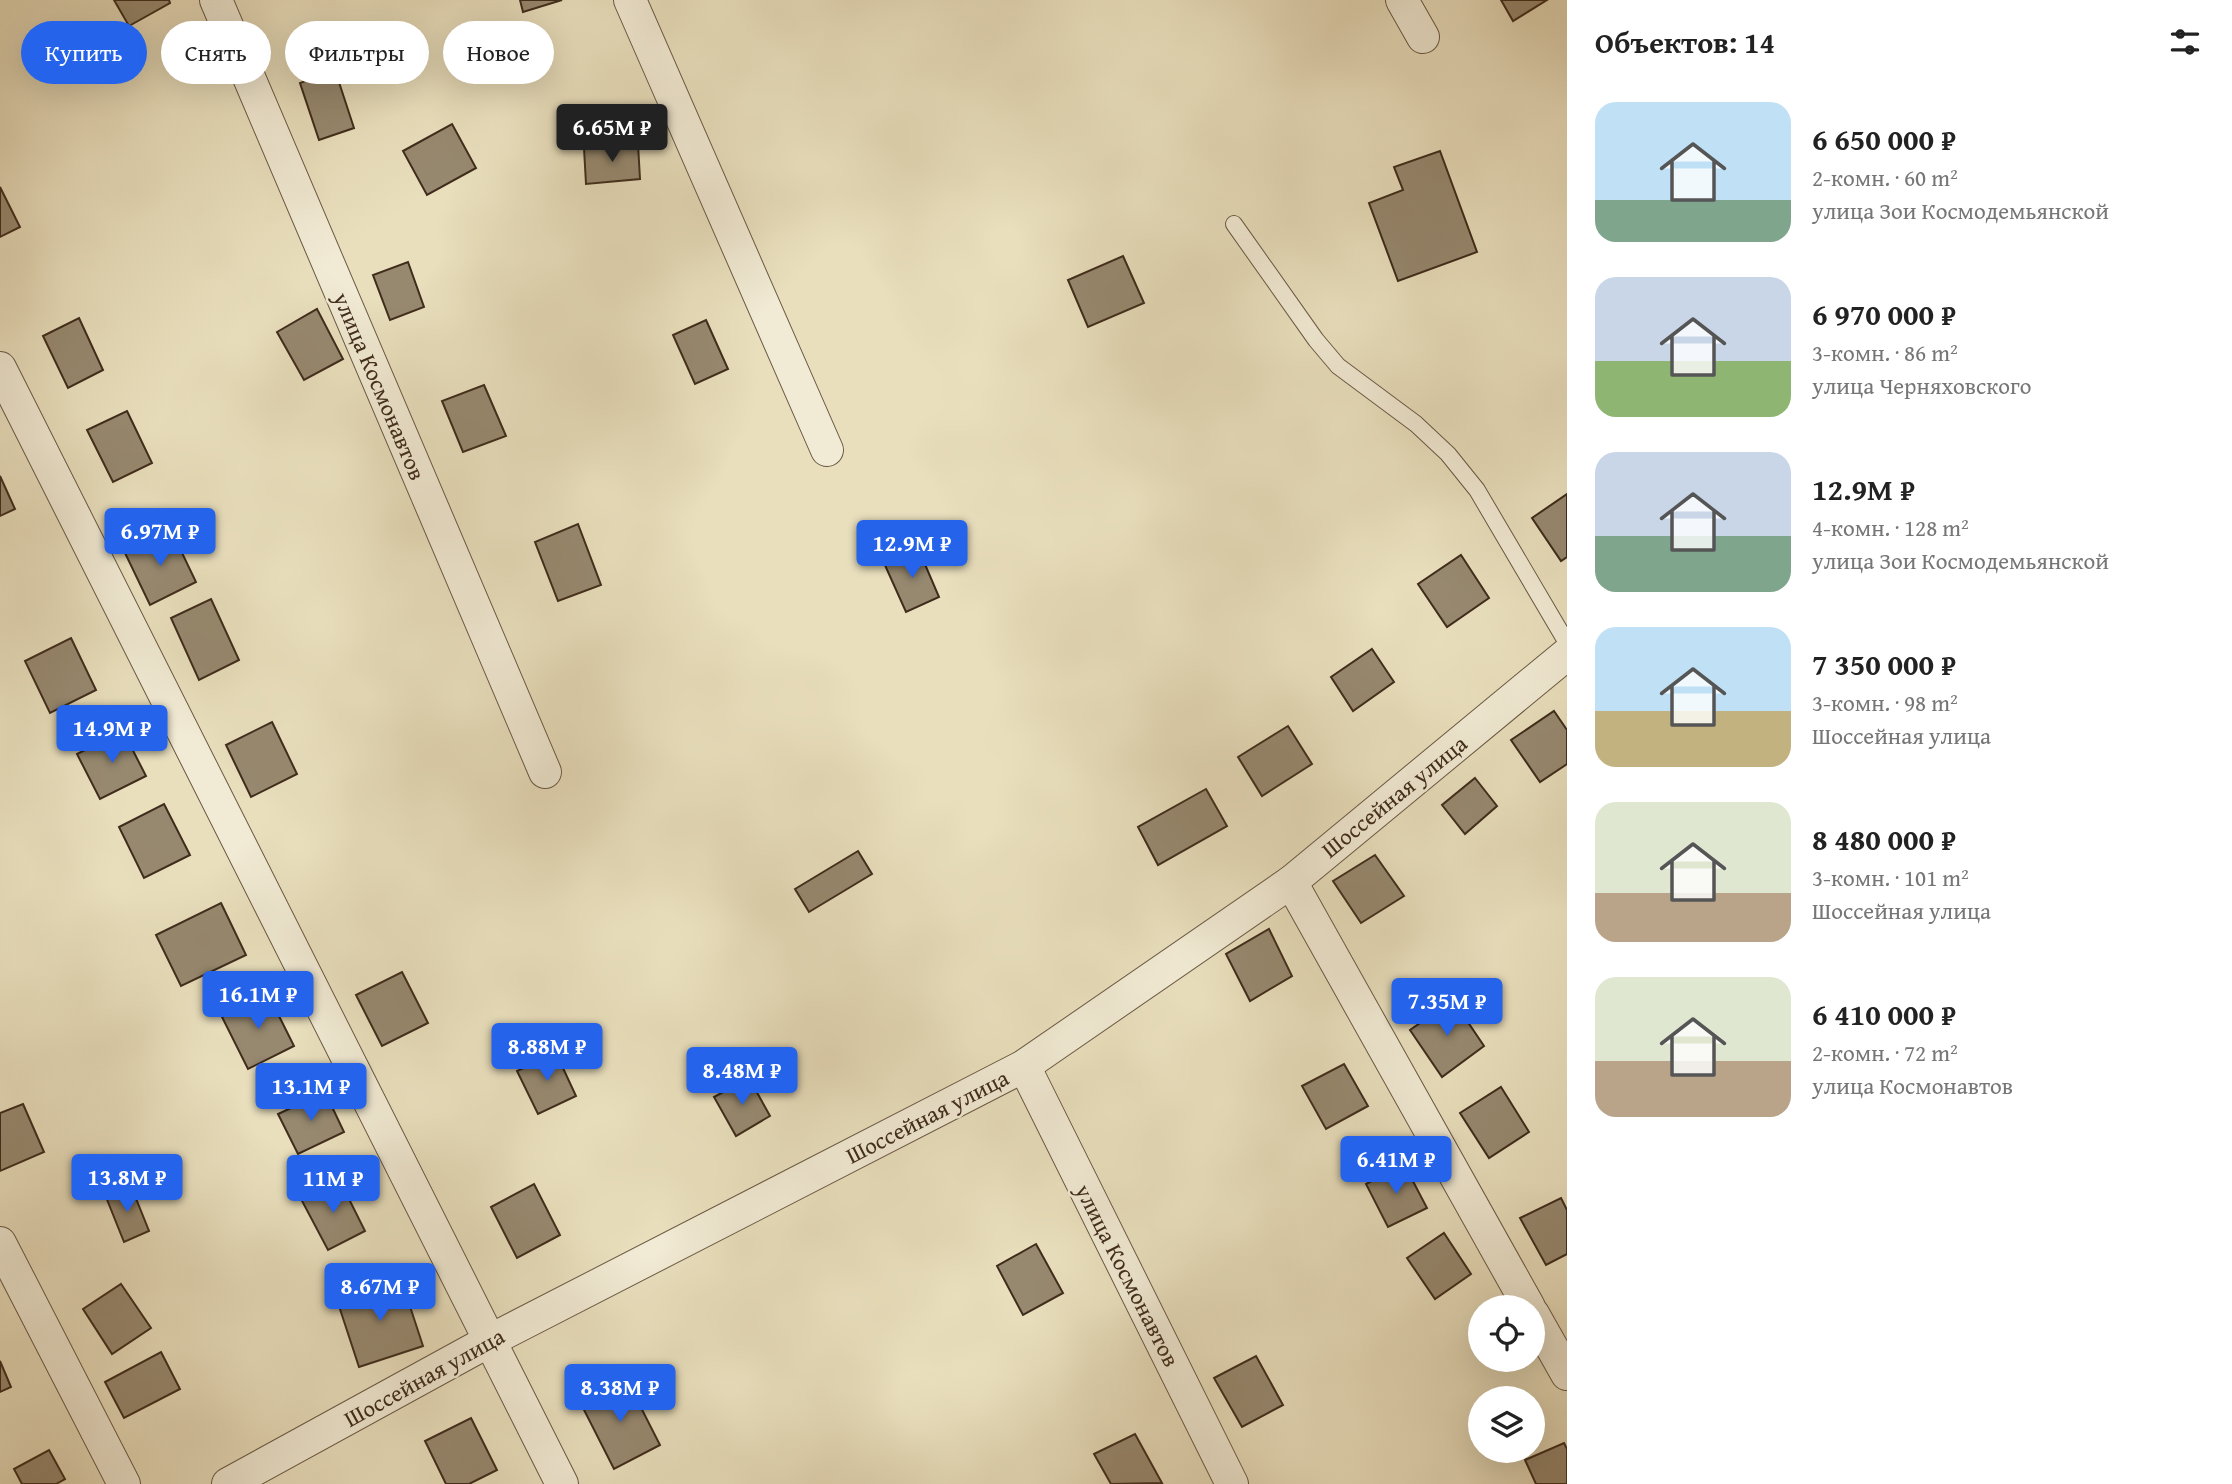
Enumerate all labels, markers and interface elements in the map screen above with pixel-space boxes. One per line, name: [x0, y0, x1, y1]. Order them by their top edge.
text: Объектов: 14: [1595, 20, 1775, 64]
chip: Купить: [21, 21, 147, 84]
chip: Снять: [161, 21, 271, 84]
chip: Фильтры: [285, 21, 429, 84]
chip: Новое: [443, 21, 554, 84]
icon: filters: [2166, 23, 2204, 61]
pin: 6.65M ₽: [547, 104, 677, 164]
text: 6.65M ₽: [572, 110, 652, 143]
text: 6 650 000 ₽: [1812, 117, 1956, 161]
icon: home: [1651, 130, 1735, 214]
text: 2-комн. · 60 m²: [1812, 161, 1958, 194]
text: улица Зои Космодемьянской: [1812, 194, 2109, 227]
street label: улица Космонавтов: [325, 286, 434, 485]
text: 6 970 000 ₽: [1812, 292, 1956, 336]
icon: home: [1651, 305, 1735, 389]
text: 3-комн. · 86 m²: [1812, 336, 1958, 369]
text: улица Черняховского: [1812, 369, 2032, 402]
text: 12.9M ₽: [1812, 467, 1915, 511]
icon: home: [1651, 480, 1735, 564]
pin: 6.97M ₽: [95, 508, 225, 568]
text: 4-комн. · 128 m²: [1812, 511, 1969, 544]
text: 6.97M ₽: [120, 514, 200, 547]
pin: 12.9M ₽: [847, 520, 977, 580]
text: 12.9M ₽: [872, 526, 952, 559]
text: улица Зои Космодемьянской: [1812, 544, 2109, 577]
text: 7 350 000 ₽: [1812, 642, 1956, 686]
icon: home: [1651, 655, 1735, 739]
text: 3-комн. · 98 m²: [1812, 686, 1958, 719]
pin: 14.9M ₽: [47, 706, 177, 765]
text: 14.9M ₽: [72, 711, 152, 744]
text: Шоссейная улица: [1812, 719, 1991, 752]
street label: Шоссейная улица: [1314, 727, 1474, 865]
text: 8 480 000 ₽: [1812, 817, 1956, 861]
icon: home: [1651, 830, 1735, 914]
text: 3-комн. · 101 m²: [1812, 861, 1969, 894]
text: Шоссейная улица: [1812, 894, 1991, 927]
pin: 16.1M ₽: [193, 972, 323, 1031]
text: 16.1M ₽: [218, 977, 298, 1010]
pin: 7.35M ₽: [1382, 978, 1512, 1038]
text: 7.35M ₽: [1407, 984, 1487, 1017]
text: 6 410 000 ₽: [1812, 992, 1956, 1036]
icon: home: [1651, 1005, 1735, 1089]
pin: 8.88M ₽: [482, 1024, 612, 1083]
text: 8.88M ₽: [507, 1029, 587, 1062]
text: 2-комн. · 72 m²: [1812, 1036, 1958, 1069]
pin: 8.48M ₽: [677, 1048, 807, 1107]
text: 8.48M ₽: [702, 1053, 782, 1086]
street label: Шоссейная улица: [840, 1061, 1014, 1171]
pin: 13.1M ₽: [246, 1064, 376, 1123]
text: 13.1M ₽: [271, 1069, 351, 1102]
text: улица Космонавтов: [1812, 1069, 2013, 1102]
pin: 6.41M ₽: [1331, 1136, 1461, 1196]
text: 6.41M ₽: [1356, 1142, 1436, 1175]
pin: 13.8M ₽: [62, 1154, 192, 1214]
pin: 11M ₽: [284, 1156, 382, 1215]
text: 13.8M ₽: [87, 1160, 167, 1193]
text: 11M ₽: [303, 1161, 363, 1194]
street label: улица Космонавтов: [1067, 1177, 1188, 1372]
pin: 8.67M ₽: [315, 1264, 445, 1323]
text: 8.67M ₽: [340, 1269, 420, 1302]
map controls: [1468, 1295, 1545, 1463]
button: locate: [1468, 1295, 1545, 1372]
street label: Шоссейная улица: [338, 1319, 510, 1435]
pin: 8.38M ₽: [555, 1364, 685, 1424]
text: 8.38M ₽: [580, 1370, 660, 1403]
button: layers: [1468, 1386, 1545, 1463]

